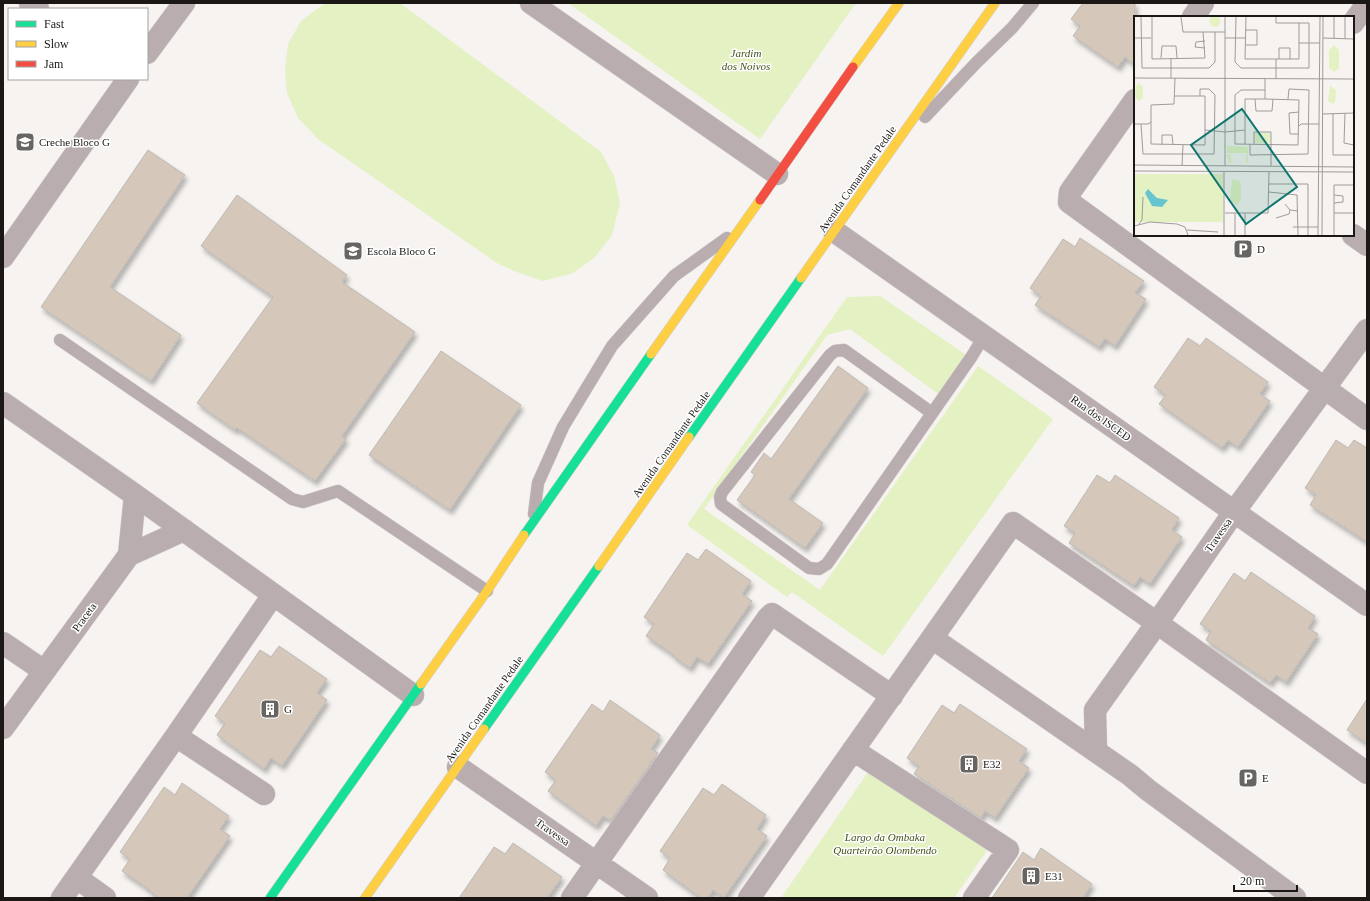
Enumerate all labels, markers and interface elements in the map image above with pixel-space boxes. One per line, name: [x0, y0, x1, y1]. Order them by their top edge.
legend: [8, 8, 148, 80]
inset map: [1134, 16, 1354, 236]
text: Fast: [44, 17, 65, 31]
text: Slow: [44, 37, 69, 51]
park label: Jardim dos Noivos: [722, 47, 770, 72]
text: Jam: [44, 57, 64, 71]
street label: Avenida Comandante Pedale: [816, 124, 898, 234]
school or university icon: Creche Bloco G: [14, 131, 36, 153]
place label: Creche Bloco G: [39, 136, 110, 148]
parking icon: D: [1232, 238, 1254, 260]
school or university icon: Escola Bloco G: [342, 240, 364, 262]
place label: D: [1257, 243, 1265, 255]
place label: Escola Bloco G: [367, 245, 436, 257]
street label: Avenida Comandante Pedale: [630, 389, 712, 499]
street label: Rua dos ISCED: [1069, 393, 1133, 443]
street label: Travessa: [1202, 516, 1234, 554]
street label: Praceta: [70, 600, 98, 634]
street label: Avenida Comandante Pedale: [443, 654, 525, 764]
building icon: G: [259, 698, 281, 720]
place label: G: [284, 703, 292, 715]
building icon: E32: [958, 753, 980, 775]
place label: E32: [983, 758, 1001, 770]
parking icon: E: [1237, 767, 1259, 789]
place label: E: [1262, 772, 1269, 784]
street label: Travessa: [534, 816, 572, 848]
park label: Largo da Ombaka Quarteirão Olombendo: [833, 831, 937, 856]
building icon: E31: [1020, 865, 1042, 887]
scale bar: [1234, 867, 1297, 893]
place label: E31: [1045, 870, 1063, 882]
text: 20 m: [1240, 874, 1265, 888]

